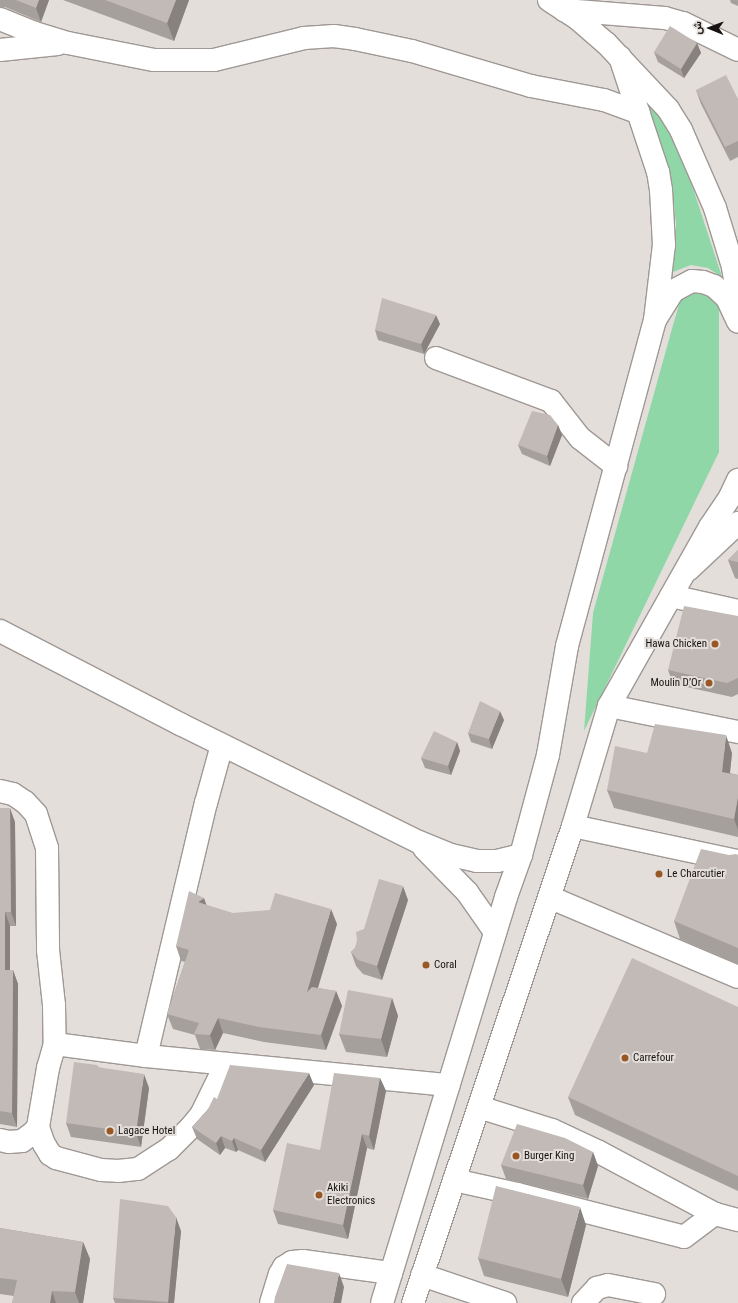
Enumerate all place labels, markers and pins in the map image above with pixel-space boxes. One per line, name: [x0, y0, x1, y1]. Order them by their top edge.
place label: Hawa Chicken: [645, 637, 707, 651]
marker: Hawa Chicken: [710, 639, 720, 649]
place label: Moulin D’Or: [651, 676, 701, 690]
marker: Moulin D’Or: [704, 678, 714, 688]
place label: Le Charcutier: [667, 867, 725, 881]
marker: Le Charcutier: [654, 869, 664, 879]
place label: Coral: [434, 958, 457, 972]
marker: Coral: [421, 960, 431, 970]
place label: Carrefour: [633, 1051, 674, 1065]
marker: Carrefour: [620, 1053, 630, 1063]
place label: Lagace Hotel: [118, 1124, 175, 1138]
marker: Lagace Hotel: [105, 1126, 115, 1136]
place label: Burger King: [524, 1149, 574, 1163]
marker: Burger King: [511, 1151, 521, 1161]
place label: Akiki Electronics: [327, 1182, 375, 1208]
marker: Akiki Electronics: [314, 1190, 324, 1200]

